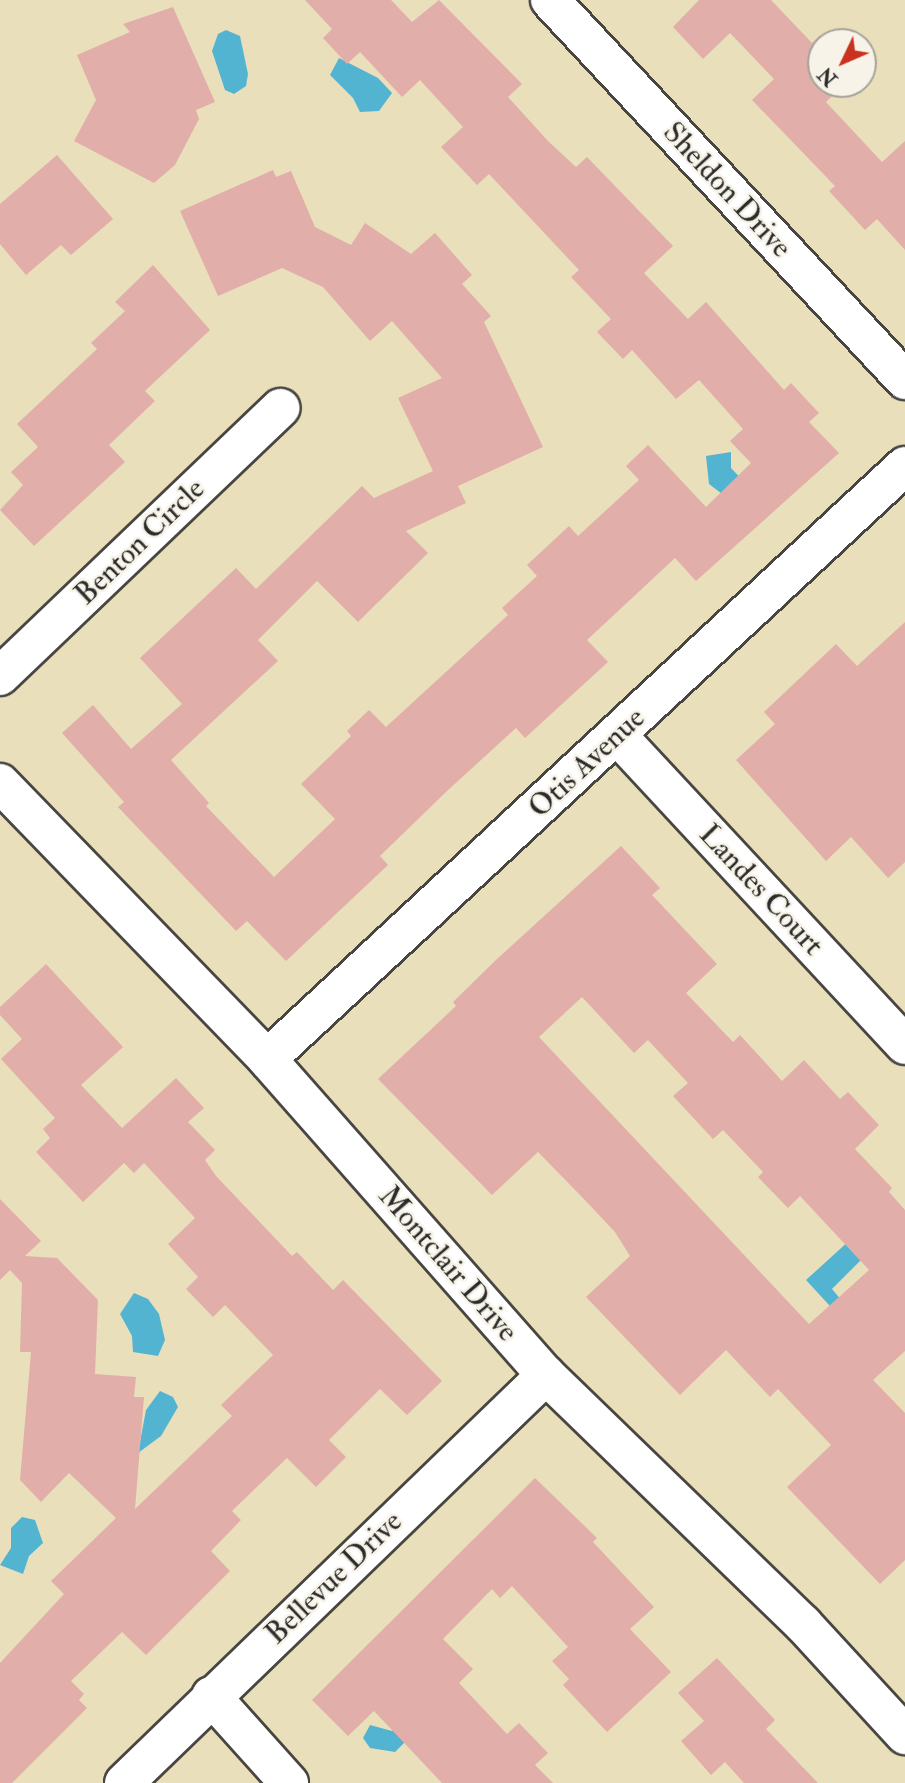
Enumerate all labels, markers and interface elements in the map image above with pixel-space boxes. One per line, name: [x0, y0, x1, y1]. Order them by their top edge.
north arrow: [807, 28, 877, 98]
text: N: [814, 62, 843, 91]
street label: Sheldon Drive: [655, 115, 799, 265]
street label: Benton Circle: [68, 471, 212, 613]
street label: Otis Avenue: [521, 700, 653, 826]
street label: Landes Court: [691, 817, 831, 963]
street label: Montclair Drive: [371, 1179, 525, 1349]
street label: Bellevue Drive: [258, 1504, 410, 1652]

